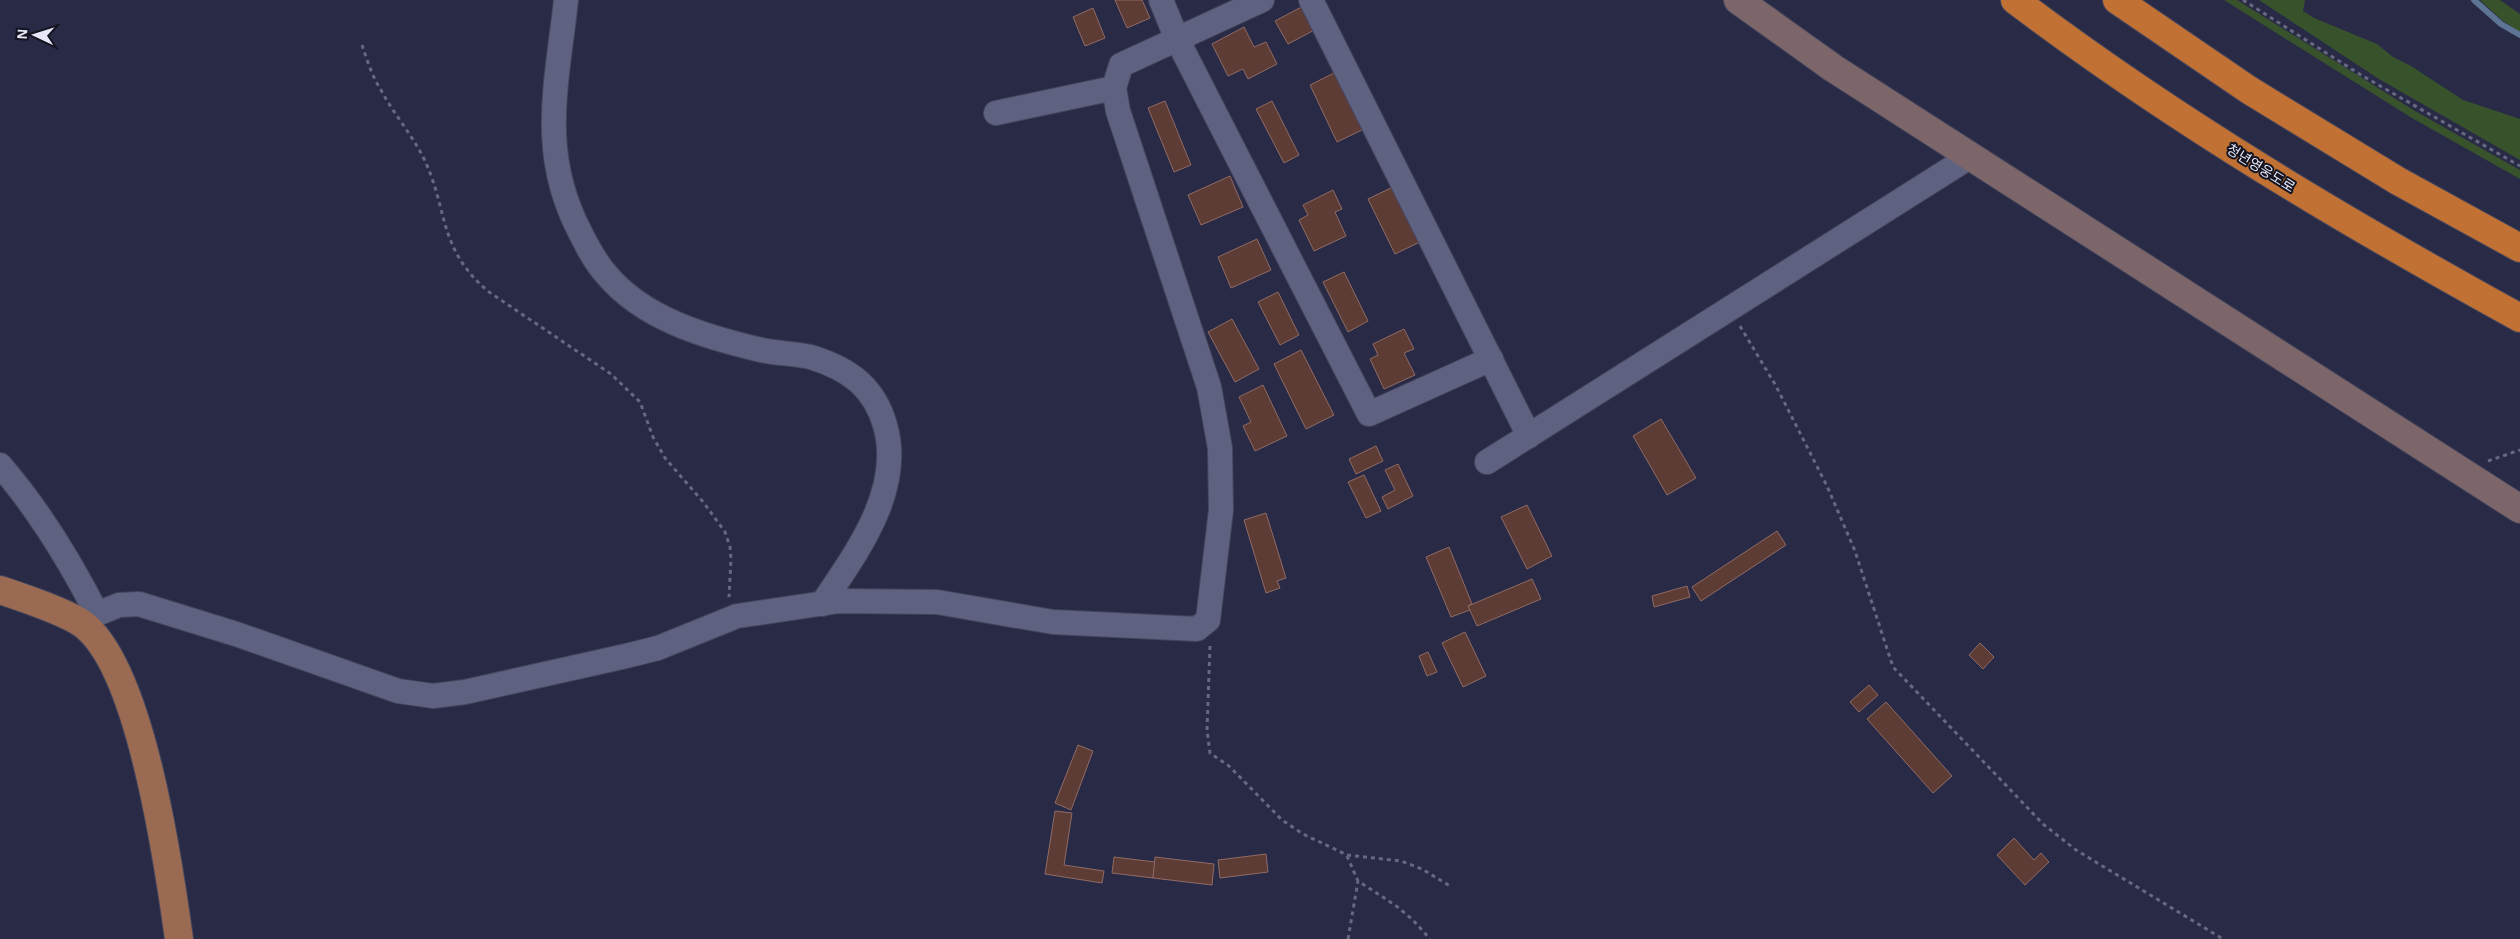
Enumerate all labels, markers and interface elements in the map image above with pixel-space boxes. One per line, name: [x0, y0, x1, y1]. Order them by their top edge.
north arrow: [10, 10, 60, 60]
text: N: [14, 28, 30, 40]
street label: 청년영웅도로: [2224, 141, 2298, 195]

